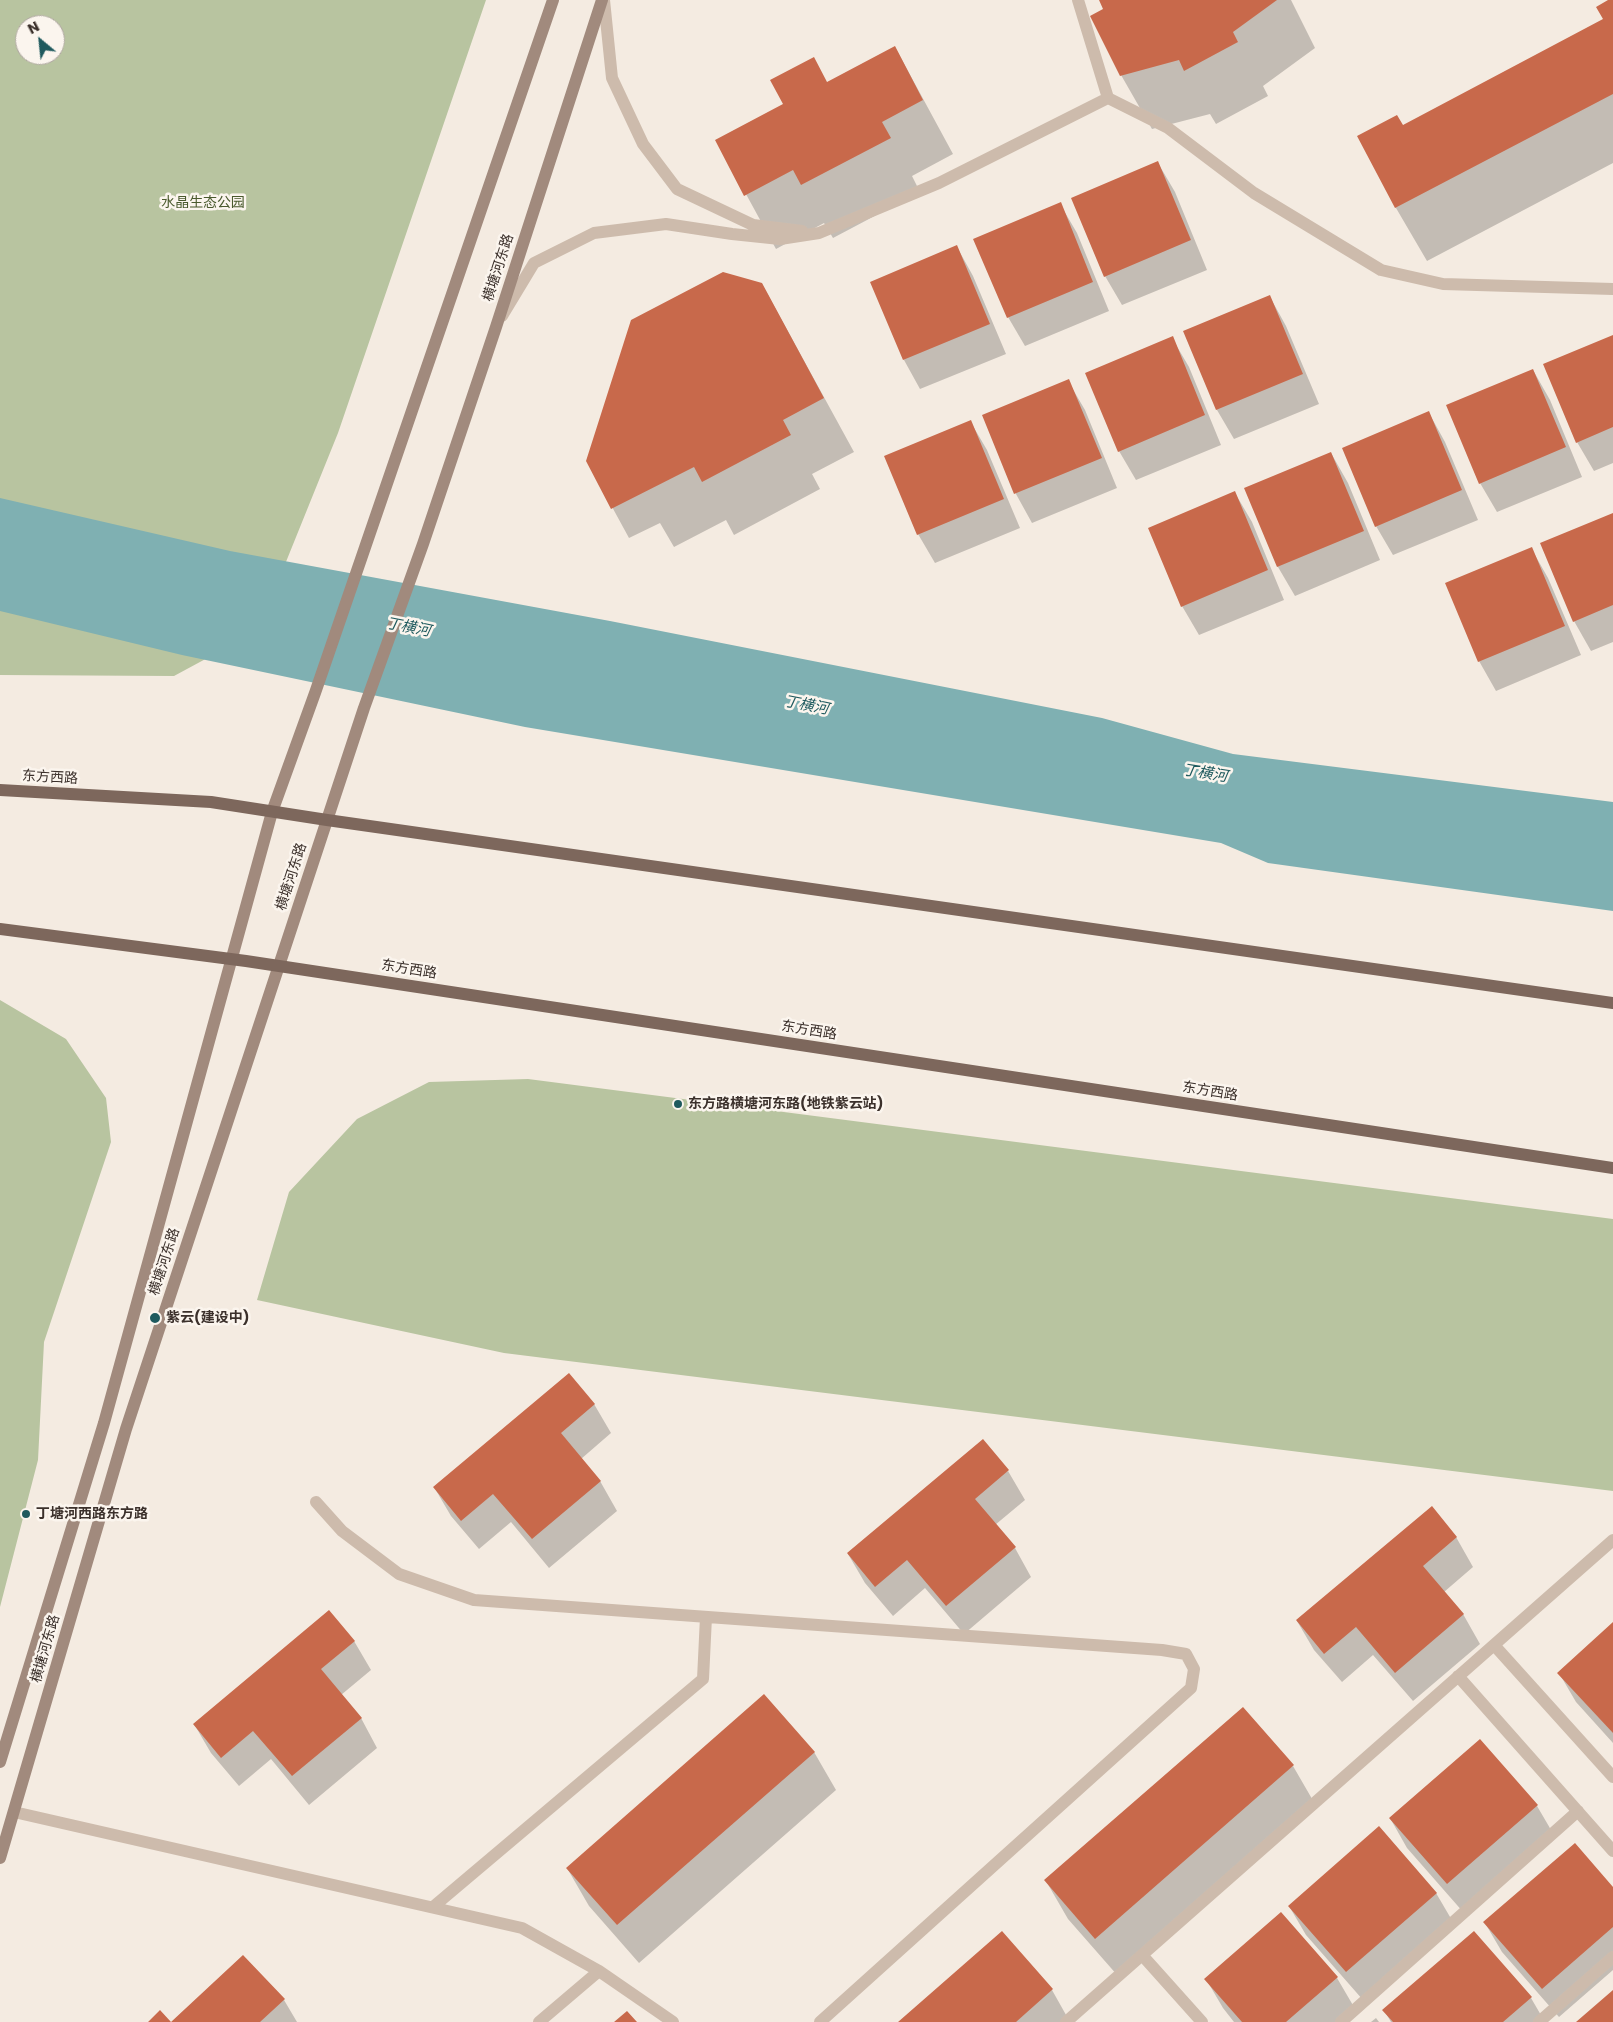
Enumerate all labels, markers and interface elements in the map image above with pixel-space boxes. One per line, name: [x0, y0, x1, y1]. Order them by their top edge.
north arrow: [15, 15, 65, 65]
text: N: [24, 16, 43, 39]
park label: 水晶生态公园: [161, 195, 245, 211]
street label: 横塘河东路: [480, 232, 518, 304]
water label: 丁横河: [384, 615, 432, 641]
water label: 丁横河: [782, 693, 830, 719]
water label: 丁横河: [1181, 762, 1229, 786]
street label: 东方西路: [22, 768, 78, 788]
street label: 横塘河东路: [273, 841, 311, 913]
street label: 东方西路: [380, 957, 438, 983]
street label: 东方西路: [780, 1018, 838, 1044]
street label: 东方西路: [1181, 1079, 1239, 1105]
place label: 东方路横塘河东路(地铁紫云站): [688, 1096, 883, 1112]
marker: 东方路横塘河东路(地铁紫云站): [672, 1098, 684, 1110]
street label: 横塘河东路: [146, 1226, 184, 1298]
place label: 紫云(建设中): [166, 1310, 249, 1326]
marker: 紫云(建设中): [148, 1311, 162, 1325]
place label: 丁塘河西路东方路: [36, 1506, 148, 1522]
marker: 丁塘河西路东方路: [20, 1508, 32, 1520]
street label: 横塘河东路: [28, 1613, 64, 1685]

